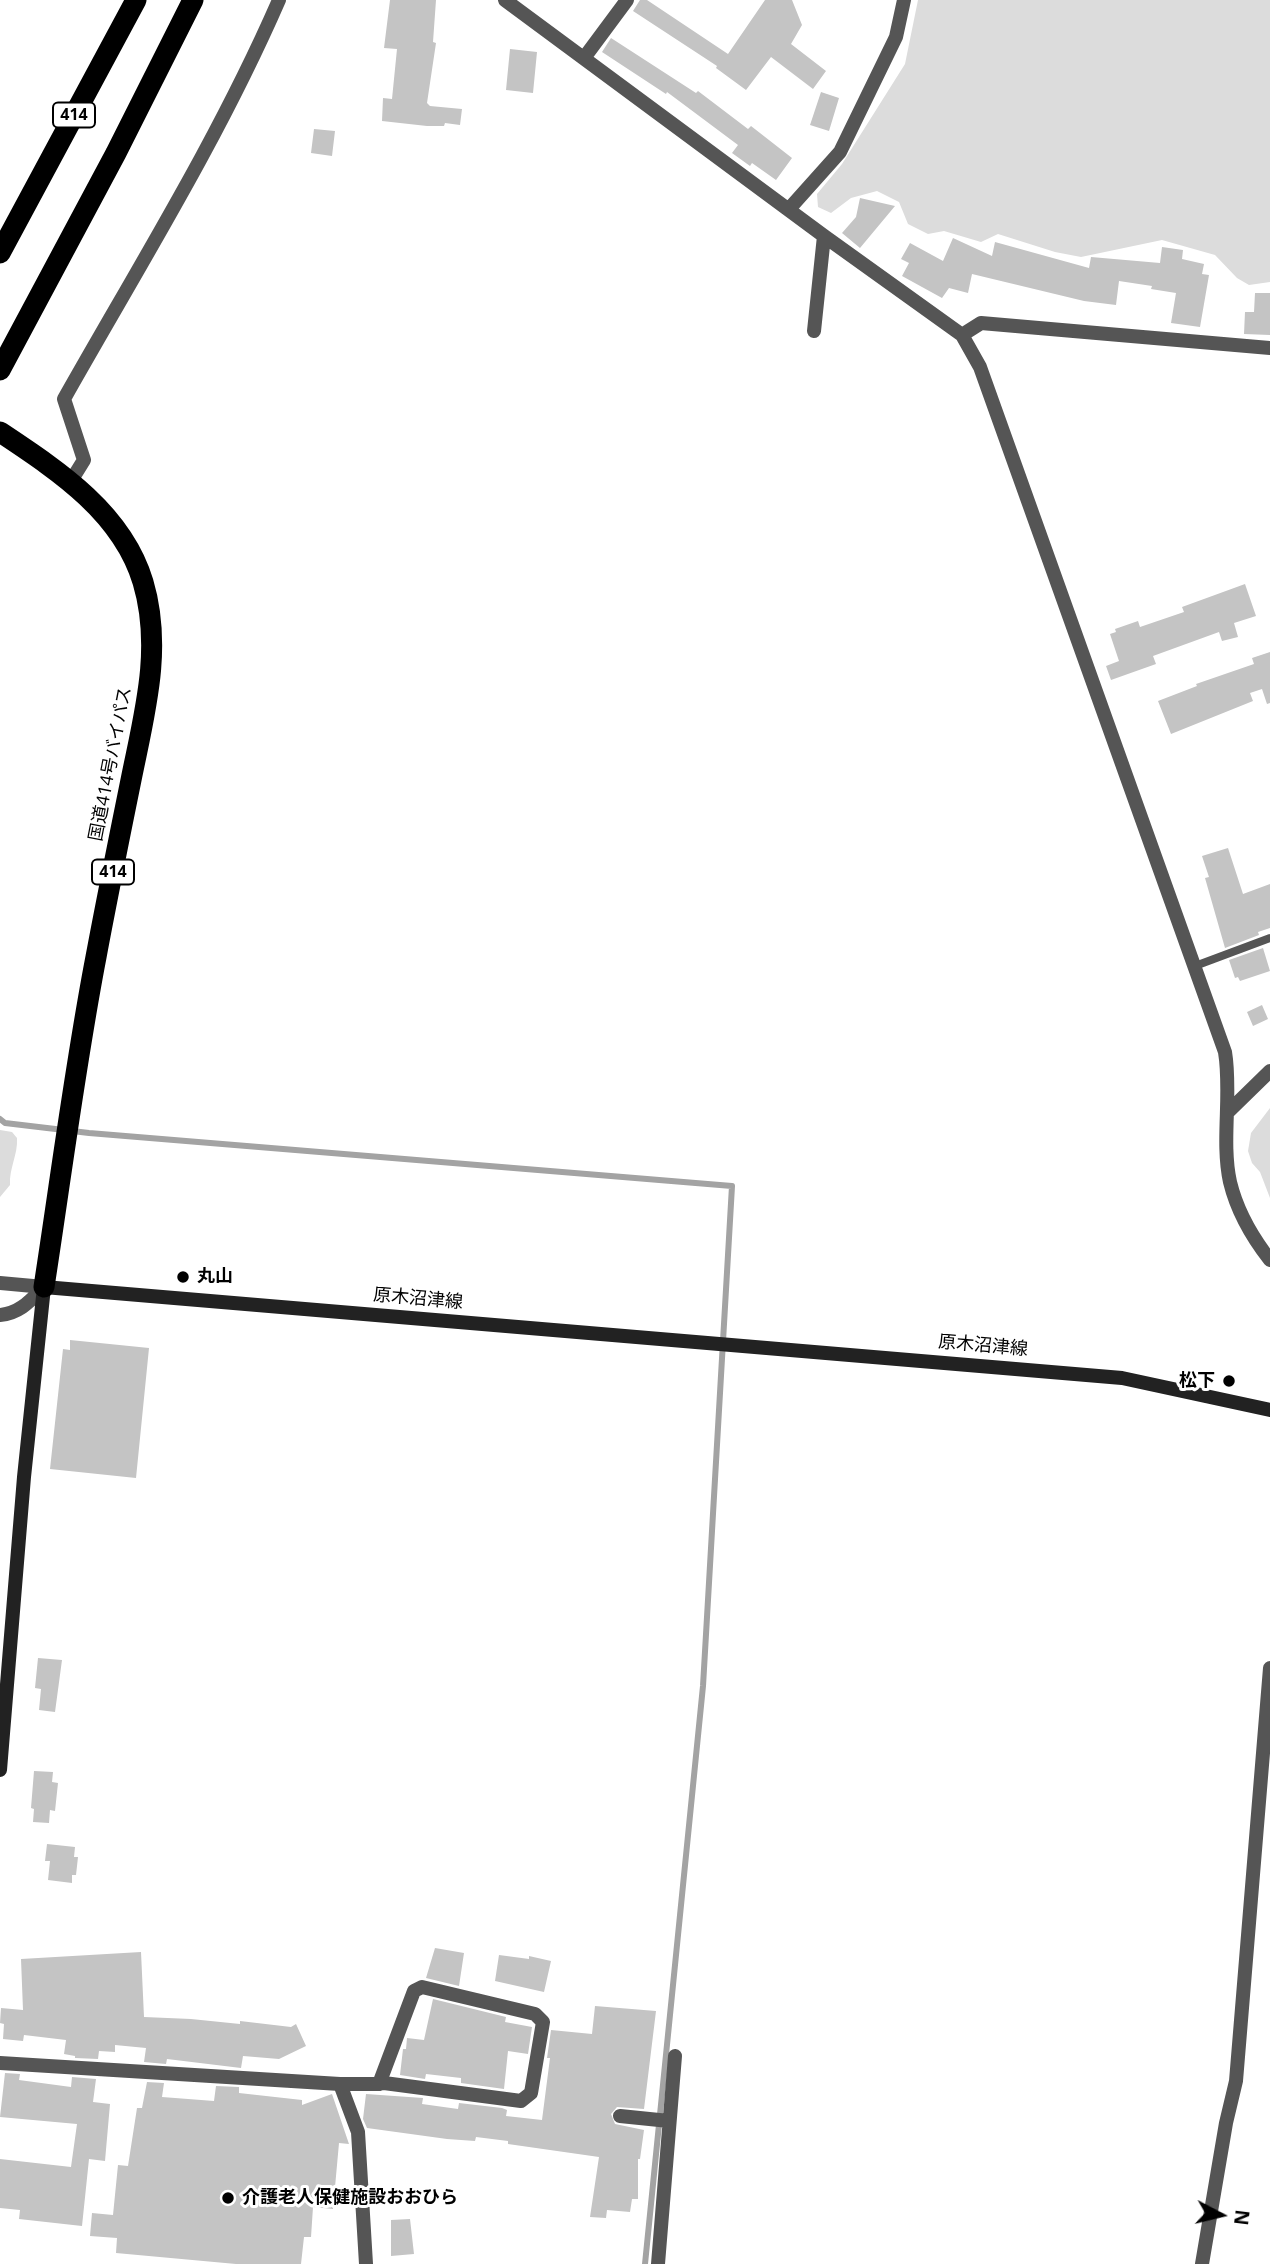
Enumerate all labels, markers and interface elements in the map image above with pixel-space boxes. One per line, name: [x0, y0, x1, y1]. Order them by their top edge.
road number: 414: [53, 102, 95, 127]
street label: 国道414号バイパス: [85, 685, 137, 843]
road number: 414: [92, 860, 134, 884]
place label: 丸山: [197, 1266, 233, 1288]
marker: 丸山: [175, 1269, 191, 1285]
street label: 原木沼津線: [372, 1284, 464, 1314]
street label: 原木沼津線: [937, 1331, 1029, 1361]
place label: 松下: [1179, 1370, 1215, 1392]
marker: 松下: [1221, 1373, 1237, 1389]
north arrow: [1186, 2180, 1256, 2250]
place label: 介護老人保健施設おおひら: [242, 2187, 458, 2209]
marker: 介護老人保健施設おおひら: [220, 2190, 236, 2206]
text: N: [1228, 2208, 1256, 2227]

